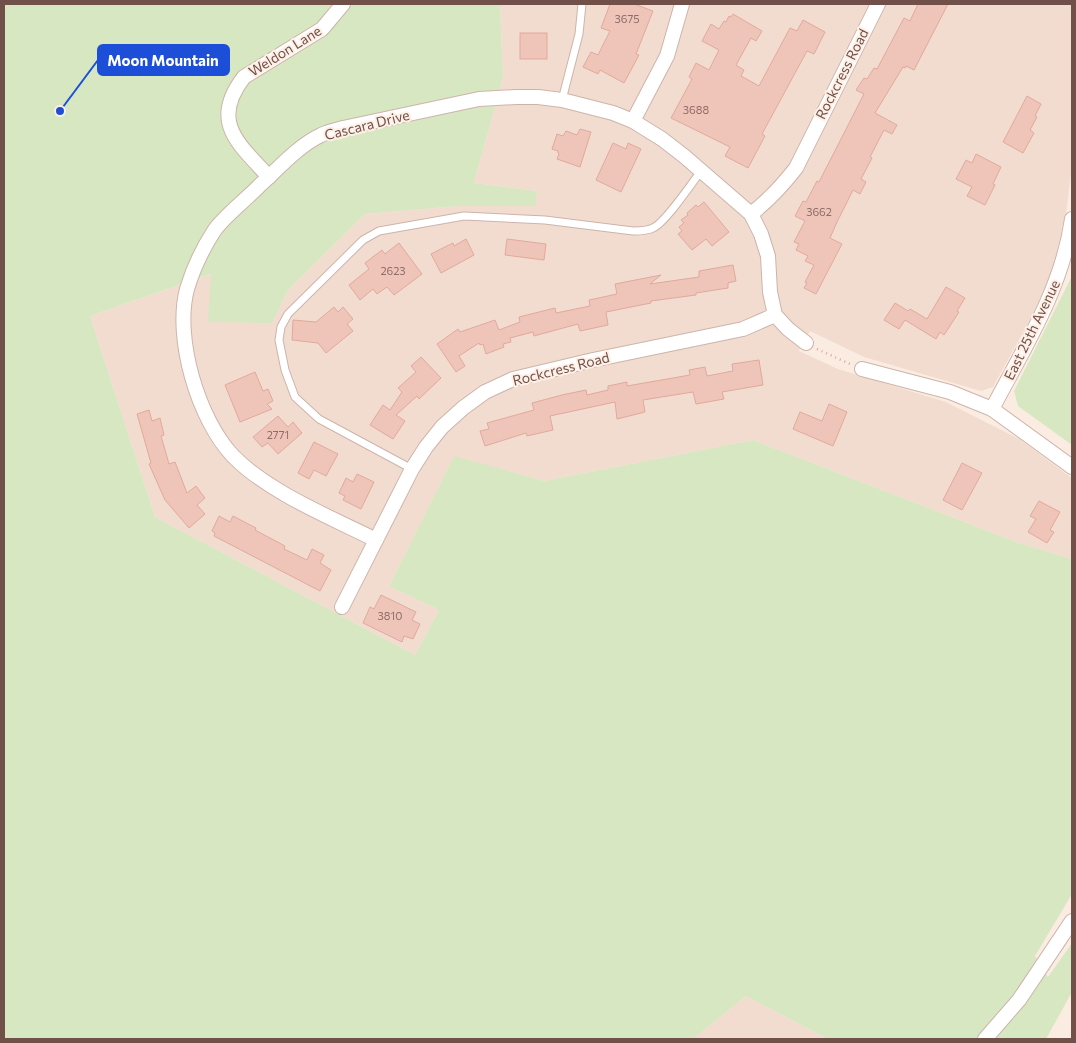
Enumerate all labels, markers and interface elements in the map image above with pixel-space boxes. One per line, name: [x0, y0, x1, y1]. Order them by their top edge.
house number: 3675: [614, 12, 640, 25]
street label: Weldon Lane: [245, 22, 324, 80]
street label: Rockcress Road: [811, 26, 872, 122]
callout: Moon Mountain: [98, 45, 229, 75]
text: Moon Mountain: [107, 51, 219, 69]
house number: 3688: [683, 103, 709, 116]
street label: Cascara Drive: [323, 106, 411, 143]
house number: 3662: [806, 205, 832, 218]
house number: 2623: [380, 264, 406, 277]
street label: East 25th Avenue: [1000, 277, 1063, 383]
street label: Rockcress Road: [511, 348, 611, 389]
house number: 2771: [267, 428, 289, 441]
house number: 3810: [378, 609, 402, 622]

